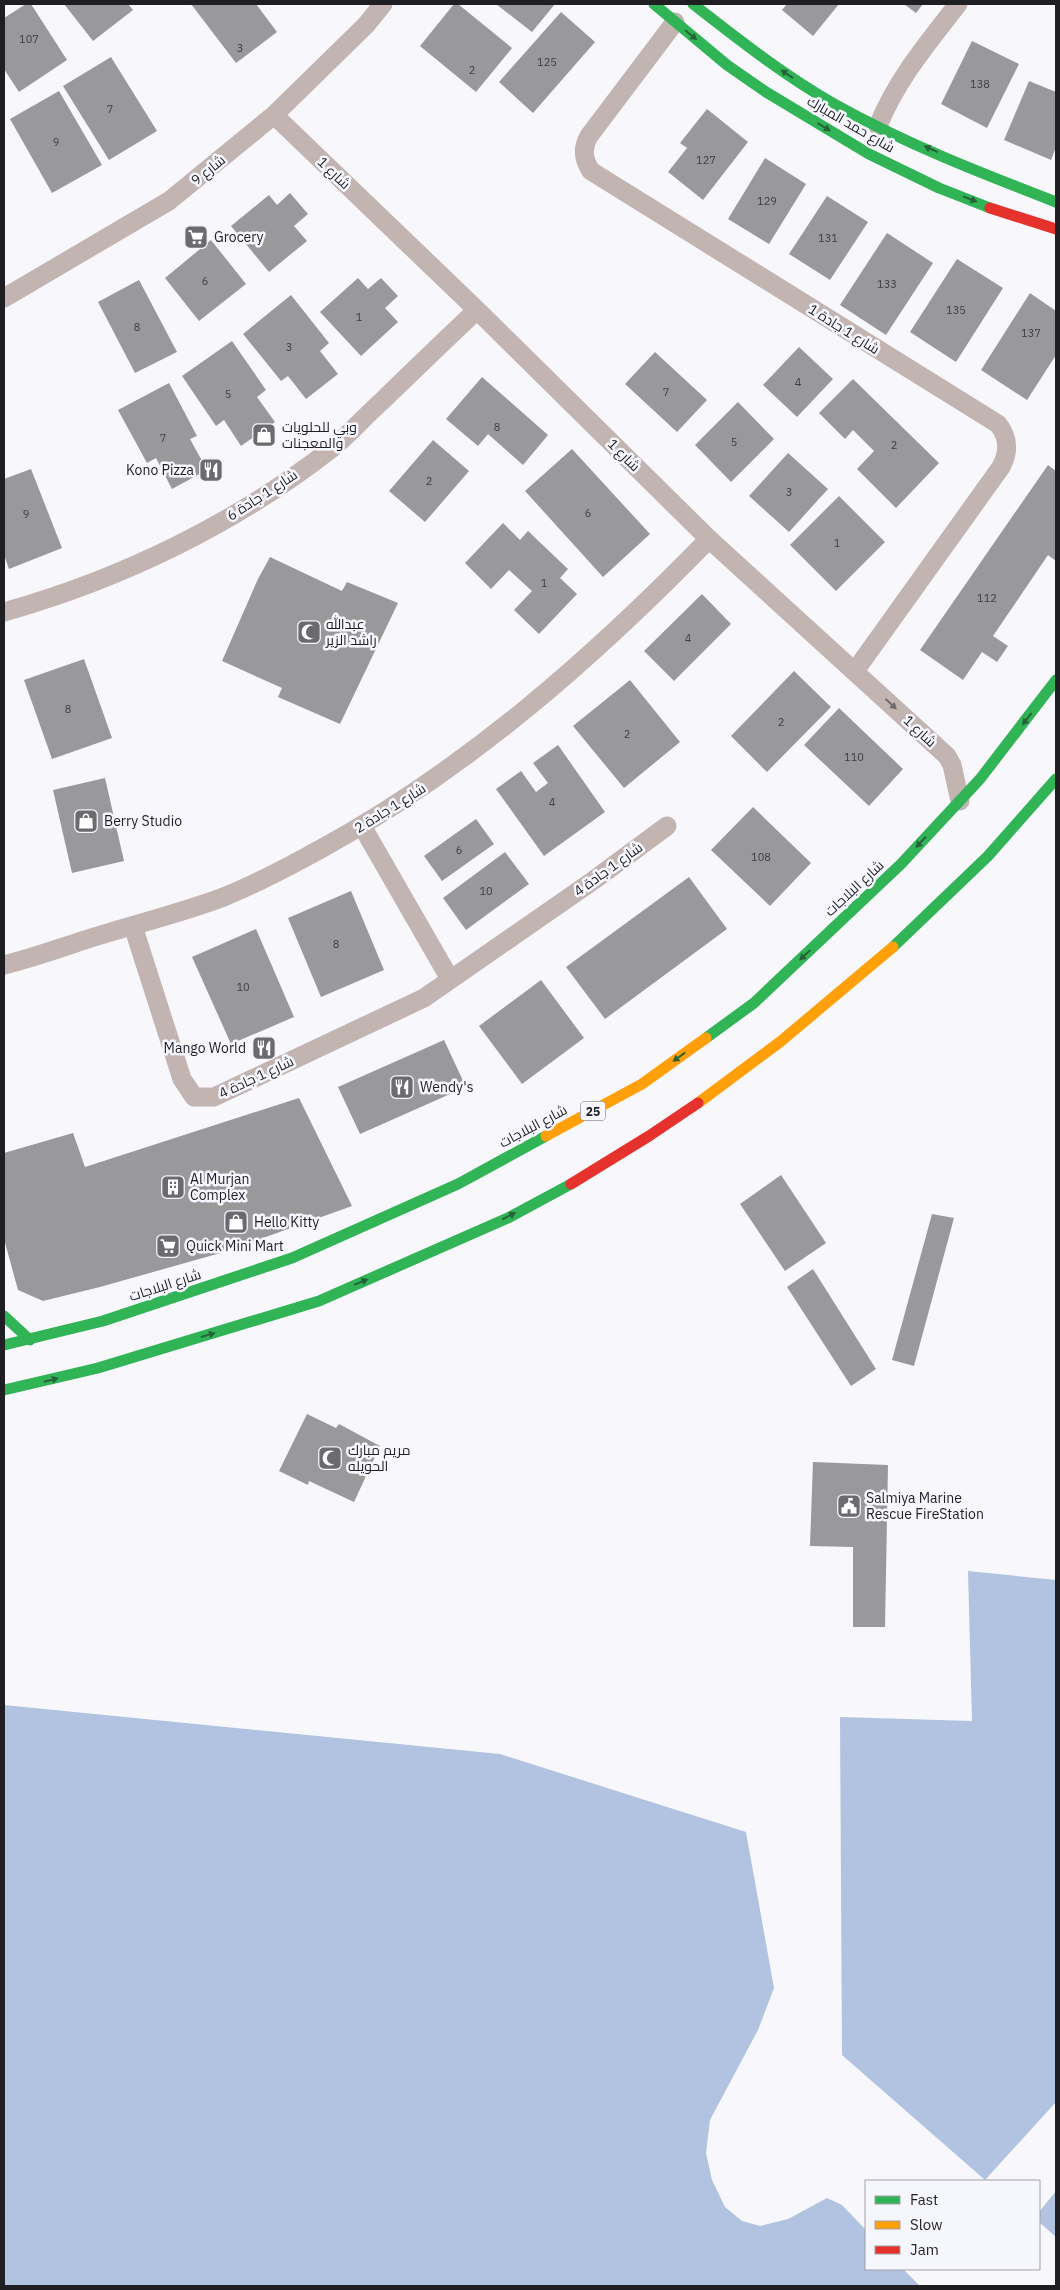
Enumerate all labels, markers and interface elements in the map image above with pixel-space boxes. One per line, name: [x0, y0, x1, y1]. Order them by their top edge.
one-way arrow: [685, 29, 697, 40]
house number: 107: [19, 32, 39, 46]
house number: 3: [237, 41, 243, 55]
house number: 125: [537, 55, 557, 69]
house number: 2: [469, 63, 475, 77]
one-way arrow: [780, 69, 794, 79]
house number: 138: [970, 77, 990, 91]
street label: شارع حمد المبارك: [804, 92, 898, 156]
house number: 7: [107, 102, 113, 116]
one-way arrow: [818, 123, 831, 132]
house number: 9: [53, 135, 59, 149]
one-way arrow: [924, 145, 938, 153]
street label: شارع 9: [187, 151, 229, 189]
street label: شارع 1: [314, 153, 354, 193]
house number: 127: [696, 153, 716, 167]
house number: 129: [757, 194, 777, 208]
one-way arrow: [962, 196, 977, 204]
supermarket icon: Grocery: [183, 224, 209, 250]
place label: Grocery: [214, 228, 264, 246]
house number: 131: [818, 231, 838, 245]
house number: 6: [202, 274, 208, 288]
house number: 133: [877, 277, 897, 291]
street label: شارع 1 جادة 1: [805, 300, 883, 358]
house number: 135: [946, 303, 966, 317]
house number: 1: [356, 310, 363, 324]
house number: 8: [134, 320, 140, 334]
house number: 137: [1021, 326, 1041, 340]
house number: 3: [286, 340, 292, 354]
house number: 4: [795, 375, 802, 389]
house number: 7: [663, 385, 669, 399]
house number: 5: [225, 387, 231, 401]
place label: وبي للحلويات والمعجنات: [282, 418, 357, 452]
house number: 8: [494, 420, 500, 434]
shop icon: وبي للحلويات والمعجنات: [251, 422, 277, 448]
house number: 7: [160, 431, 166, 445]
street label: شارع 1: [604, 435, 644, 475]
house number: 5: [731, 435, 737, 449]
house number: 2: [891, 438, 897, 452]
restaurant icon: Kono Pizza: [198, 457, 224, 483]
place label: Kono Pizza: [126, 461, 195, 479]
street label: شارع 1 جادة 6: [223, 465, 301, 525]
house number: 2: [426, 474, 432, 488]
house number: 3: [786, 485, 792, 499]
house number: 6: [585, 506, 591, 520]
house number: 9: [23, 507, 29, 521]
house number: 1: [834, 536, 841, 550]
house number: 1: [541, 576, 548, 590]
house number: 112: [977, 591, 997, 605]
place label: عبدالله راشد الزير: [325, 615, 377, 649]
mosque icon: عبدالله راشد الزير: [296, 619, 322, 645]
house number: 4: [685, 631, 692, 645]
one-way arrow: [884, 698, 896, 710]
house number: 8: [65, 702, 71, 716]
street label: شارع 1: [900, 711, 940, 751]
one-way arrow: [1022, 712, 1032, 726]
house number: 2: [778, 715, 784, 729]
house number: 2: [624, 727, 630, 741]
house number: 110: [844, 750, 864, 764]
street label: شارع 1 جادة 2: [351, 779, 429, 837]
house number: 4: [549, 795, 556, 809]
shop icon: Berry Studio: [73, 808, 99, 834]
place label: Berry Studio: [104, 812, 182, 830]
one-way arrow: [915, 836, 927, 848]
street label: شارع 1 جادة 4: [570, 838, 646, 900]
house number: 6: [456, 843, 462, 857]
house number: 108: [751, 850, 771, 864]
street label: شارع البلاجات: [821, 856, 887, 920]
house number: 10: [479, 884, 493, 898]
house number: 8: [333, 937, 339, 951]
one-way arrow: [799, 949, 811, 961]
house number: 10: [236, 980, 250, 994]
restaurant icon: Mango World: [251, 1035, 277, 1061]
place label: Mango World: [164, 1039, 246, 1057]
street label: شارع 1 جادة 4: [216, 1052, 296, 1102]
one-way arrow: [673, 1052, 686, 1063]
restaurant icon: Wendy's: [389, 1074, 415, 1100]
place label: Wendy's: [420, 1078, 474, 1096]
street label: شارع البلاجات: [496, 1101, 570, 1151]
road number: 25: [580, 1102, 606, 1120]
place label: Al Murjan Complex: [190, 1170, 249, 1204]
building icon: Al Murjan Complex: [160, 1174, 186, 1200]
shop icon: Hello Kitty: [223, 1209, 249, 1235]
one-way arrow: [502, 1212, 517, 1220]
place label: Hello Kitty: [254, 1213, 319, 1231]
supermarket icon: Quick Mini Mart: [155, 1233, 181, 1259]
place label: Quick Mini Mart: [186, 1237, 284, 1255]
street label: شارع البلاجات: [127, 1265, 203, 1305]
one-way arrow: [354, 1278, 368, 1286]
one-way arrow: [200, 1331, 215, 1339]
one-way arrow: [44, 1376, 59, 1384]
place label: مريم مبارك الحويله: [348, 1441, 410, 1475]
mosque icon: مريم مبارك الحويله: [317, 1445, 343, 1471]
place label: Salmiya Marine Rescue FireStation: [866, 1489, 984, 1523]
public building icon: Salmiya Marine Rescue FireStation: [836, 1493, 862, 1519]
legend: [865, 2180, 1040, 2270]
text: Fast: [910, 2190, 938, 2209]
text: Slow: [910, 2215, 943, 2234]
text: Jam: [910, 2240, 939, 2259]

